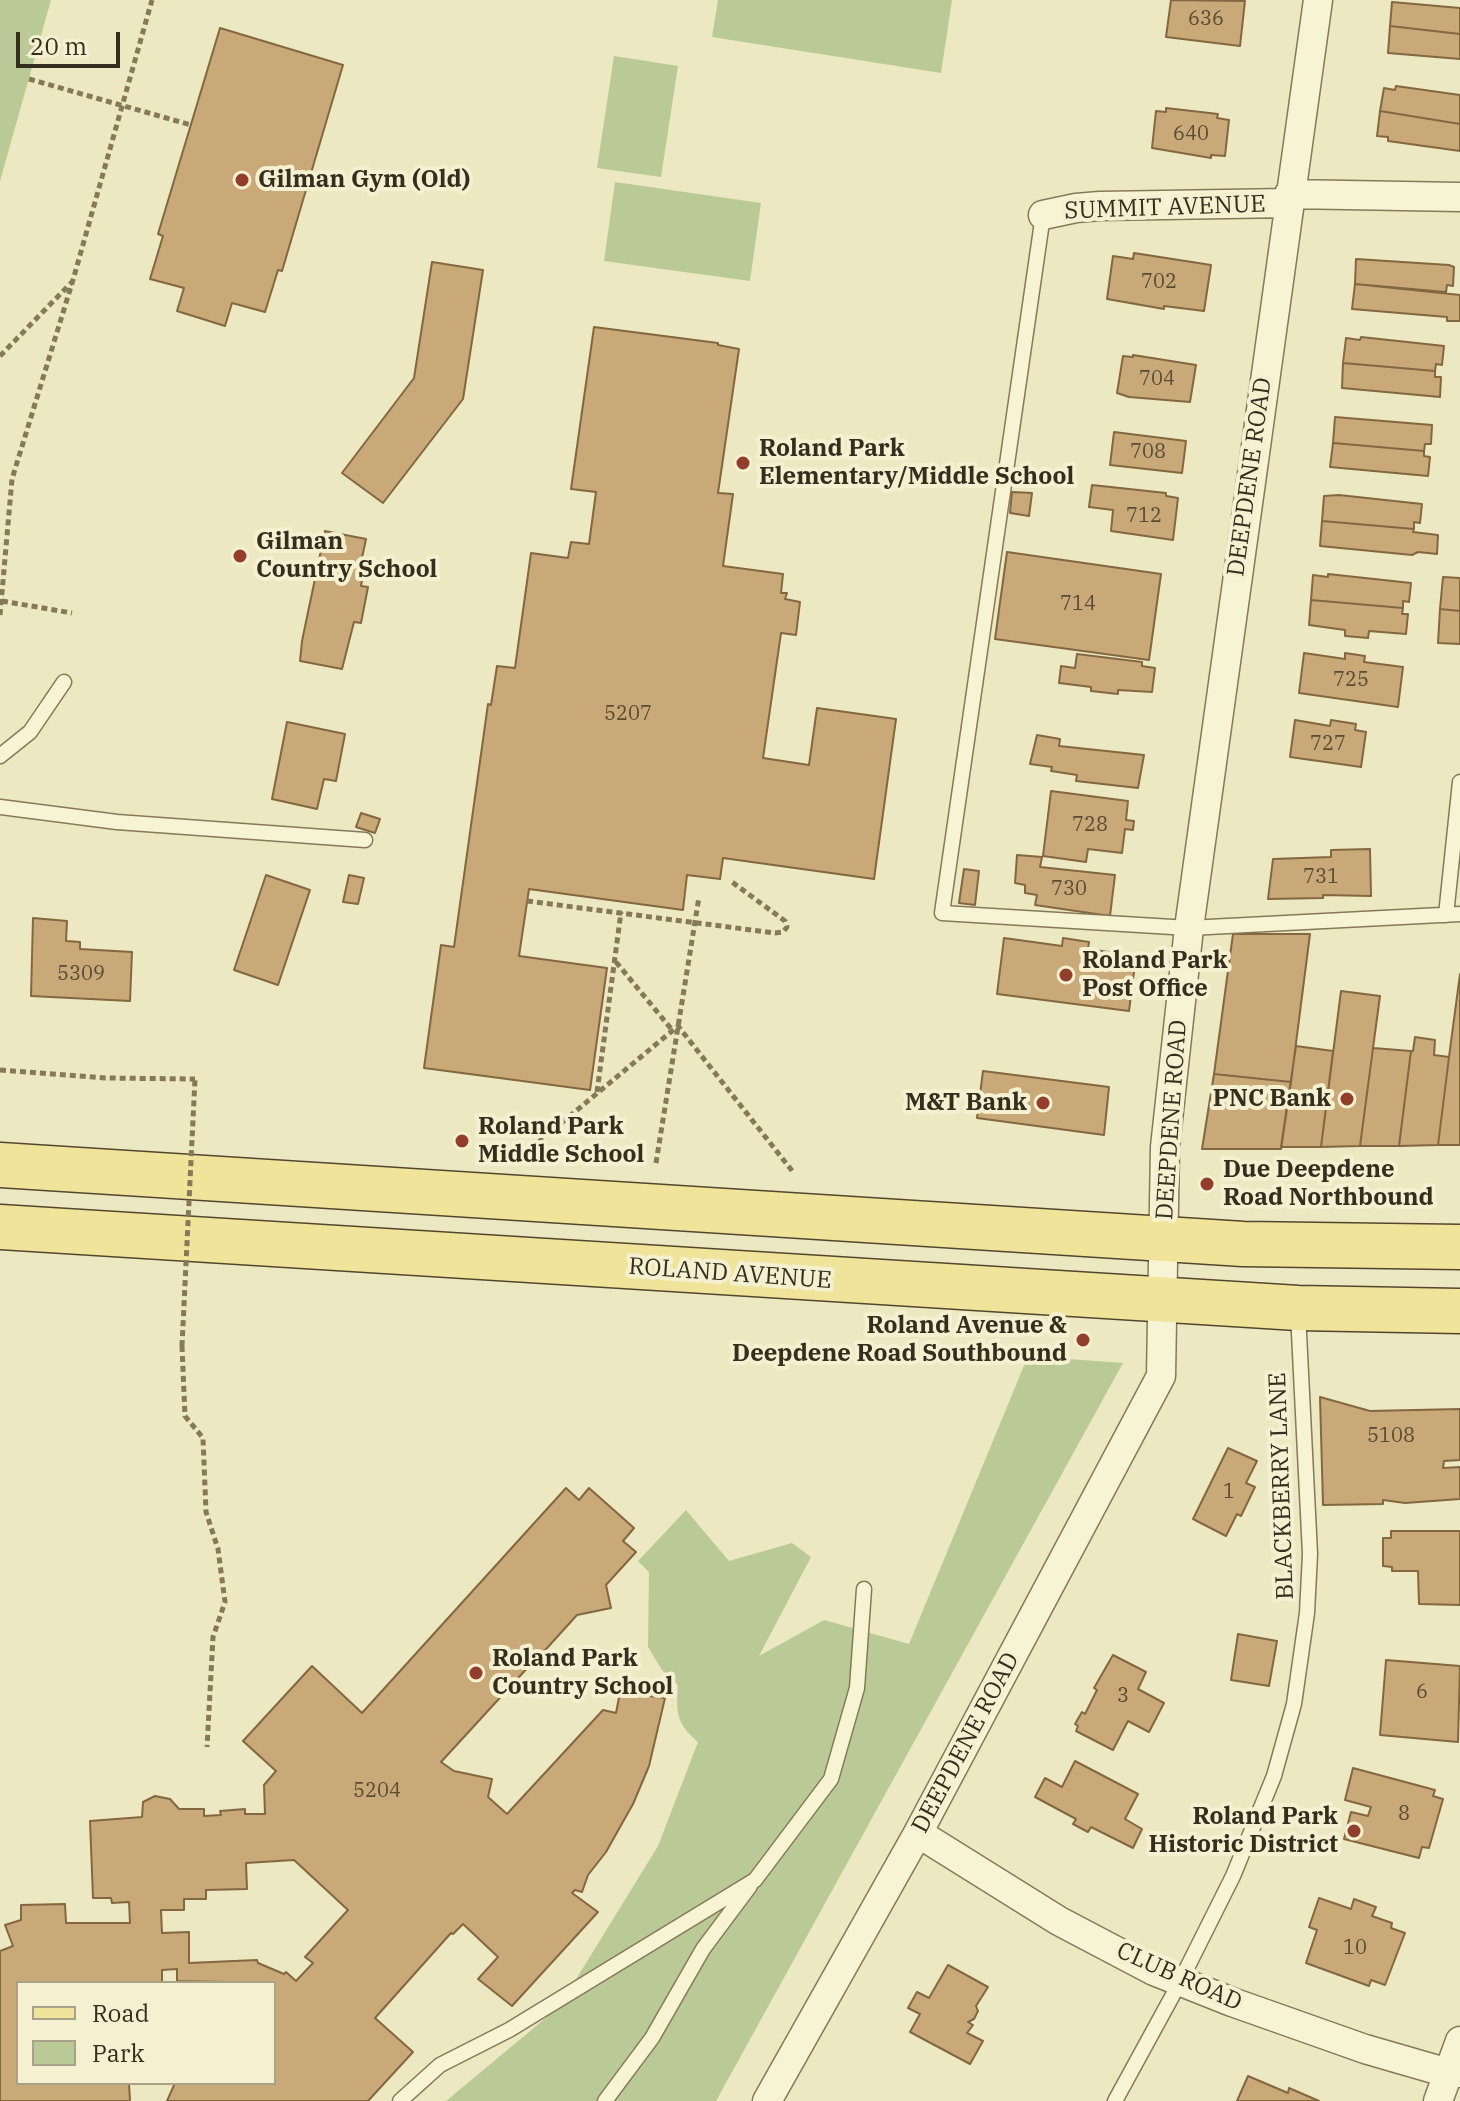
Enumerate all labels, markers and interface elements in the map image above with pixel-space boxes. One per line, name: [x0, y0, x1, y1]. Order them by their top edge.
house number: 636: [1188, 7, 1224, 31]
scale bar: [20, 16, 124, 66]
text: 20 m: [30, 30, 87, 62]
house number: 640: [1173, 122, 1209, 146]
place label: Gilman Gym (Old): [258, 166, 470, 194]
marker: Gilman Gym (Old): [233, 171, 251, 189]
street label: SUMMIT AVENUE: [1064, 190, 1266, 226]
house number: 702: [1141, 270, 1177, 294]
house number: 704: [1139, 367, 1175, 391]
street label: DEEPDENE ROAD: [1222, 376, 1278, 578]
place label: Roland Park Elementary/Middle School: [759, 435, 1074, 491]
house number: 708: [1130, 440, 1166, 464]
marker: Roland Park Elementary/Middle School: [734, 454, 752, 472]
house number: 712: [1126, 504, 1162, 528]
place label: Gilman Country School: [256, 528, 437, 584]
marker: Gilman Country School: [231, 547, 249, 565]
house number: 714: [1060, 592, 1096, 616]
house number: 725: [1333, 668, 1369, 692]
house number: 5207: [604, 702, 652, 726]
house number: 727: [1310, 732, 1346, 756]
house number: 728: [1072, 813, 1108, 837]
house number: 731: [1303, 865, 1339, 889]
house number: 730: [1051, 877, 1087, 901]
place label: Roland Park Post Office: [1082, 947, 1228, 1003]
house number: 5309: [57, 962, 105, 986]
marker: Roland Park Post Office: [1057, 966, 1075, 984]
street label: DEEPDENE ROAD: [1151, 1019, 1193, 1221]
place label: PNC Bank: [1213, 1085, 1331, 1113]
place label: M&T Bank: [905, 1089, 1027, 1117]
marker: PNC Bank: [1338, 1090, 1356, 1108]
marker: M&T Bank: [1034, 1094, 1052, 1112]
place label: Roland Park Middle School: [478, 1113, 644, 1169]
marker: Roland Park Middle School: [453, 1132, 471, 1150]
place label: Due Deepdene Road Northbound: [1223, 1156, 1434, 1212]
marker: Due Deepdene Road Northbound: [1198, 1175, 1216, 1193]
street label: ROLAND AVENUE: [627, 1253, 833, 1295]
place label: Roland Avenue & Deepdene Road Southbound: [732, 1312, 1067, 1368]
marker: Roland Avenue & Deepdene Road Southbound: [1074, 1331, 1092, 1349]
street label: BLACKBERRY LANE: [1264, 1372, 1300, 1600]
house number: 5108: [1367, 1424, 1415, 1448]
house number: 1: [1223, 1480, 1235, 1504]
place label: Roland Park Country School: [492, 1645, 673, 1701]
street label: DEEPDENE ROAD: [906, 1648, 1026, 1838]
marker: Roland Park Country School: [467, 1664, 485, 1682]
house number: 6: [1416, 1680, 1428, 1704]
house number: 3: [1117, 1684, 1129, 1708]
house number: 5204: [353, 1779, 401, 1803]
house number: 8: [1398, 1802, 1410, 1826]
place label: Roland Park Historic District: [1148, 1803, 1338, 1859]
marker: Roland Park Historic District: [1345, 1822, 1363, 1840]
house number: 10: [1343, 1936, 1367, 1960]
street label: CLUB ROAD: [1112, 1937, 1246, 2017]
legend: [16, 1981, 276, 2085]
text: Road: [92, 1997, 149, 2029]
text: Park: [92, 2037, 144, 2069]

